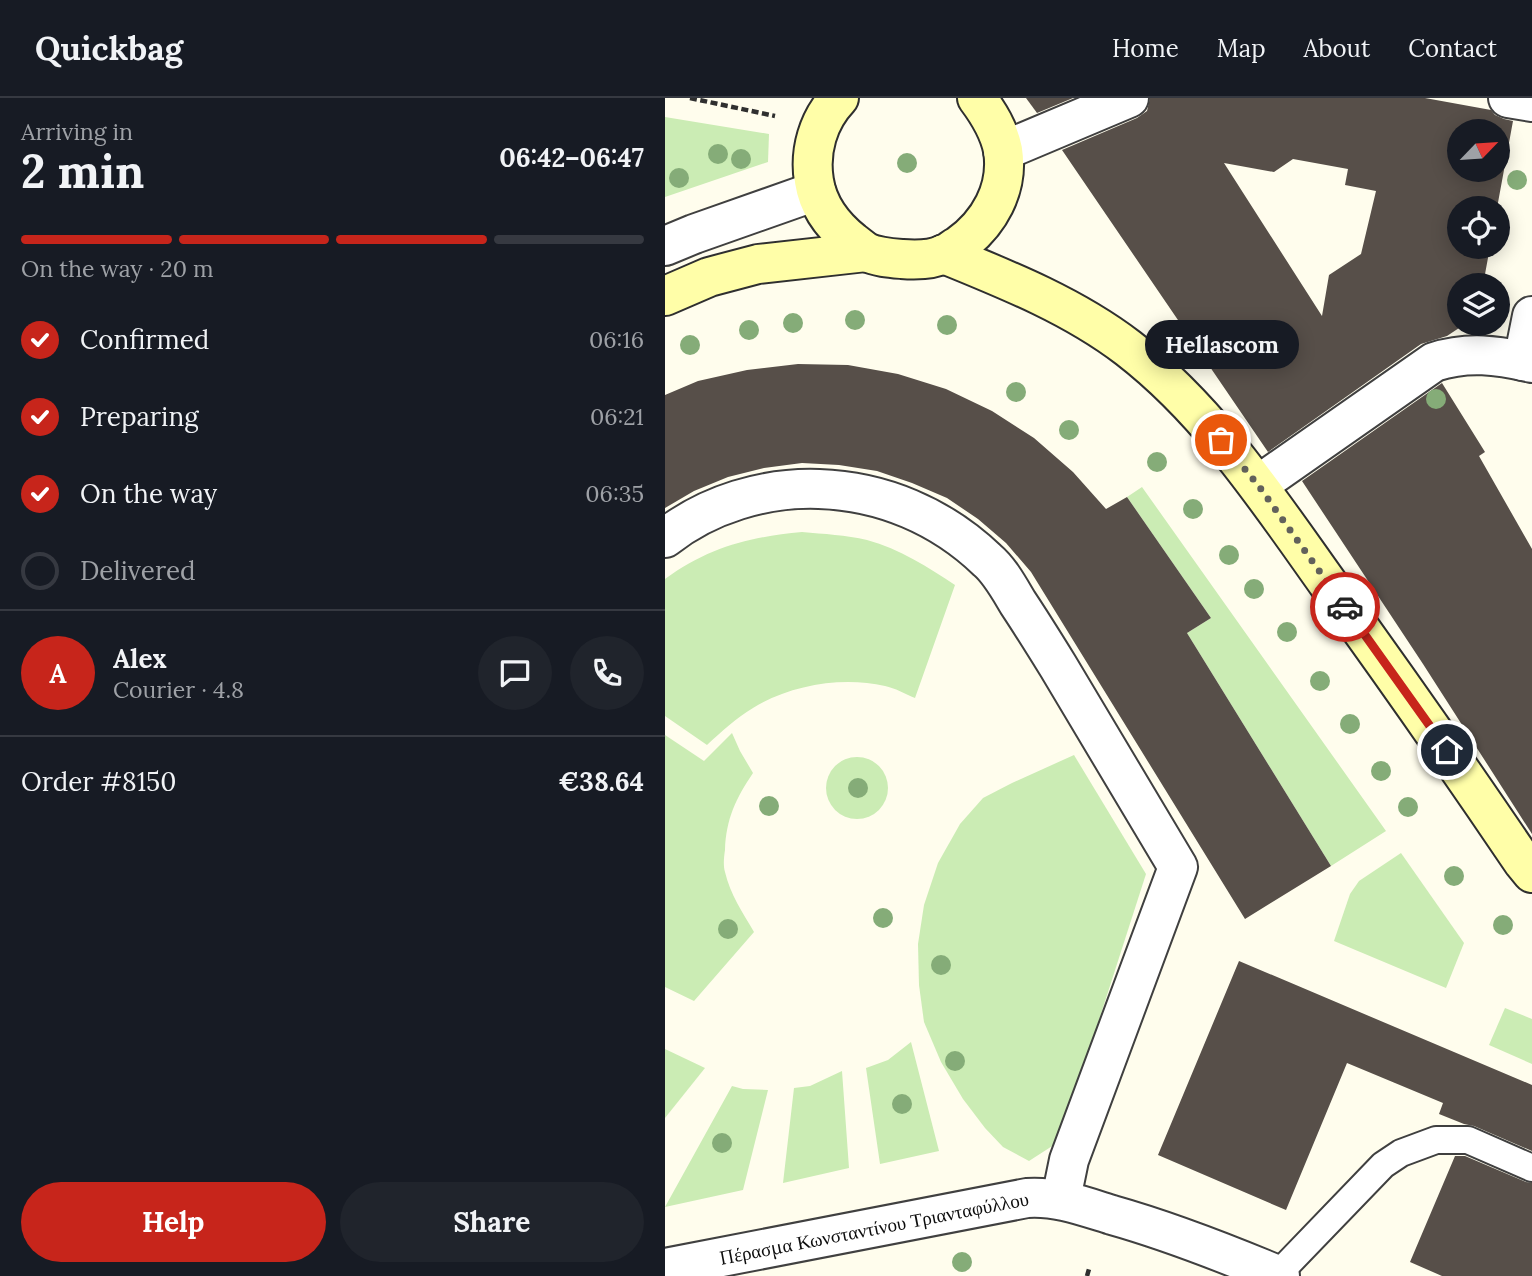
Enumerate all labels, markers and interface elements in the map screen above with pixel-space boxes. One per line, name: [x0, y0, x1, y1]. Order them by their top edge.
text: Quickbag: [35, 27, 183, 69]
text: Home: [1112, 33, 1179, 64]
text: Map: [1217, 33, 1266, 64]
text: About: [1304, 33, 1370, 64]
text: Contact: [1408, 33, 1497, 64]
text: Arriving in: [21, 117, 133, 146]
north arrow: [1447, 119, 1510, 182]
map controls: [1447, 119, 1510, 336]
text: 06:42–06:47: [499, 141, 644, 174]
text: 2 min: [21, 142, 144, 201]
button: locate: [1447, 196, 1510, 259]
text: On the way · 20 m: [21, 254, 214, 283]
button: layers: [1447, 273, 1510, 336]
icon: check: [21, 321, 59, 359]
callout: Hellascom: [1144, 321, 1298, 370]
text: Confirmed: [80, 323, 209, 356]
text: 06:16: [589, 325, 644, 354]
text: Hellascom: [1165, 330, 1279, 359]
icon: check: [21, 398, 59, 436]
text: Preparing: [80, 400, 199, 433]
text: 06:21: [590, 402, 644, 431]
pin: [1191, 410, 1251, 470]
icon: bag: [1202, 421, 1240, 459]
icon: check: [21, 475, 59, 513]
text: On the way: [80, 477, 217, 510]
text: 06:35: [585, 479, 644, 508]
text: Delivered: [80, 554, 196, 587]
courier: [1310, 572, 1380, 642]
icon: car: [1326, 588, 1364, 626]
button: chat: [478, 636, 552, 710]
button: phone: [570, 636, 644, 710]
text: Alex: [113, 642, 167, 675]
text: A: [49, 657, 67, 690]
text: Courier · 4.8: [113, 675, 244, 704]
pin: [1417, 720, 1477, 780]
icon: home: [1428, 731, 1466, 769]
text: Order #8150: [21, 765, 176, 798]
text: €38.64: [558, 765, 644, 798]
button: Help: [21, 1182, 326, 1262]
button: Share: [340, 1182, 644, 1262]
street label: Πέρασμα Κωνσταντίνου Τριανταφύλλου: [717, 1186, 1031, 1270]

